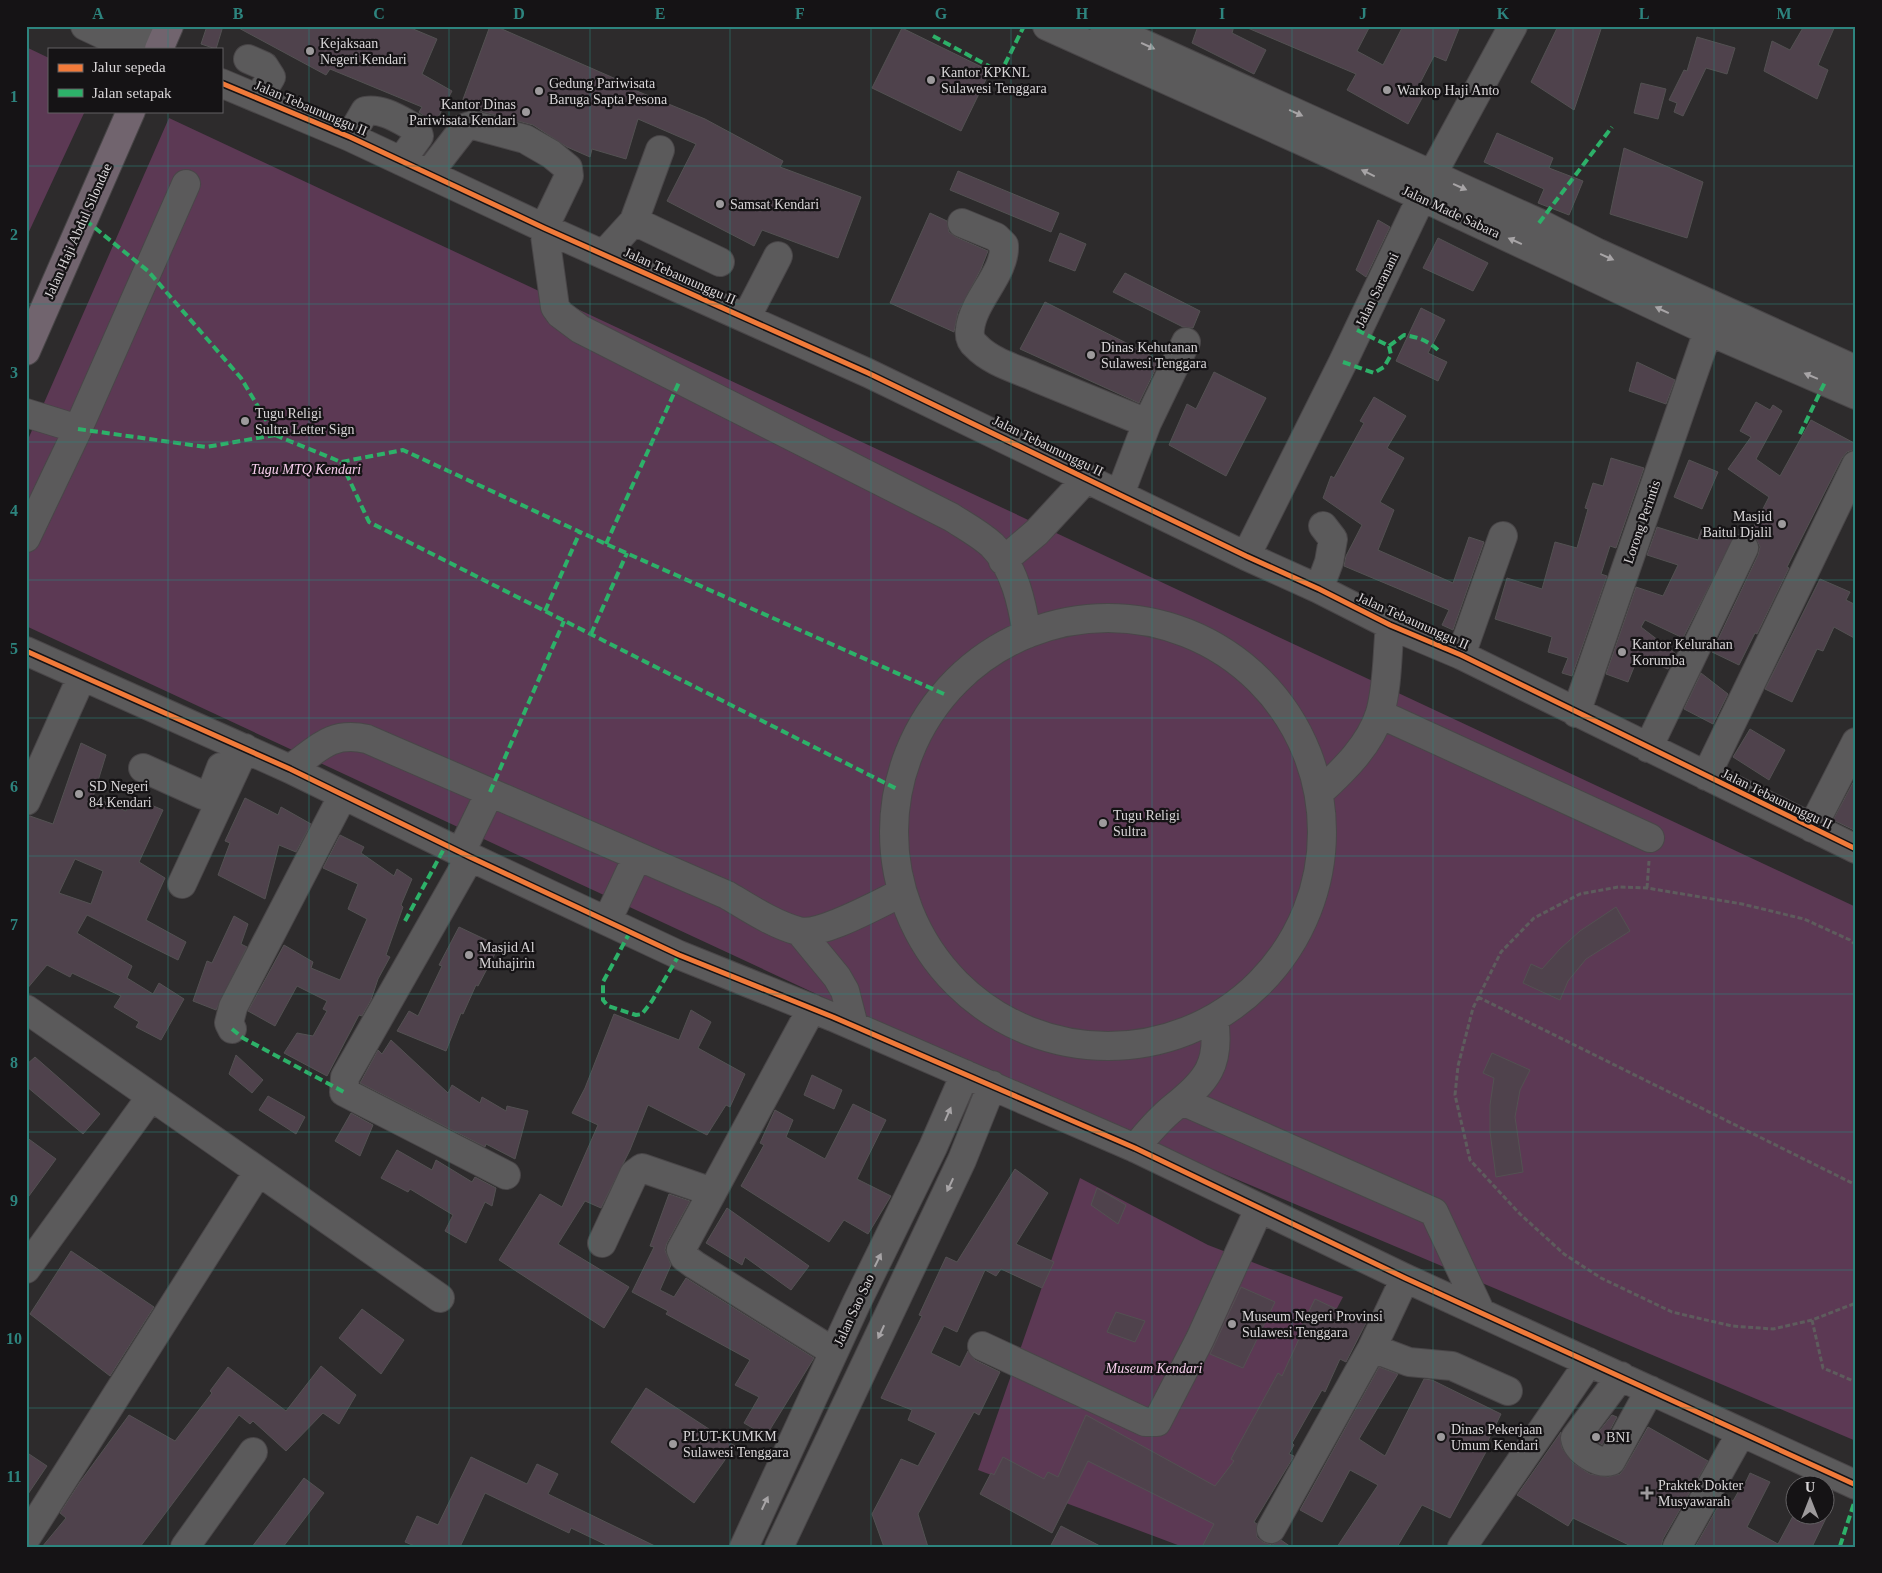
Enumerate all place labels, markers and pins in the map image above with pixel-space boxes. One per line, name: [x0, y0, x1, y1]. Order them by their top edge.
place label: Kejaksaan Negeri Kendari: [320, 36, 407, 67]
marker: Kejaksaan Negeri Kendari: [304, 45, 316, 57]
place label: Kantor KPKNL Sulawesi Tenggara: [941, 65, 1047, 96]
marker: Kantor KPKNL Sulawesi Tenggara: [925, 74, 937, 86]
place label: Gedung Pariwisata Baruga Sapta Pesona: [549, 76, 668, 107]
place label: Warkop Haji Anto: [1397, 83, 1499, 98]
marker: Warkop Haji Anto: [1381, 84, 1393, 96]
marker: Gedung Pariwisata Baruga Sapta Pesona: [533, 85, 545, 97]
place label: Kantor Dinas Pariwisata Kendari: [409, 97, 516, 128]
marker: Kantor Dinas Pariwisata Kendari: [520, 106, 532, 118]
place label: Samsat Kendari: [730, 197, 819, 212]
marker: Samsat Kendari: [714, 198, 726, 210]
place label: Dinas Kehutanan Sulawesi Tenggara: [1101, 340, 1207, 371]
marker: Dinas Kehutanan Sulawesi Tenggara: [1085, 349, 1097, 361]
place label: Tugu Religi Sultra Letter Sign: [255, 406, 355, 437]
marker: Tugu Religi Sultra Letter Sign: [239, 415, 251, 427]
place label: Masjid Baitul Djalil: [1702, 509, 1772, 540]
marker: Masjid Baitul Djalil: [1776, 518, 1788, 530]
place label: Kantor Kelurahan Korumba: [1632, 637, 1733, 668]
marker: Kantor Kelurahan Korumba: [1616, 646, 1628, 658]
place label: SD Negeri 84 Kendari: [89, 779, 152, 810]
marker: SD Negeri 84 Kendari: [73, 788, 85, 800]
place label: Tugu Religi Sultra: [1113, 808, 1180, 839]
marker: Tugu Religi Sultra: [1097, 817, 1109, 829]
place label: Masjid Al Muhajirin: [479, 940, 535, 971]
marker: Masjid Al Muhajirin: [463, 949, 475, 961]
place label: Museum Negeri Provinsi Sulawesi Tenggara: [1242, 1309, 1383, 1340]
marker: Museum Negeri Provinsi Sulawesi Tenggara: [1226, 1318, 1238, 1330]
place label: Dinas Pekerjaan Umum Kendari: [1451, 1422, 1542, 1453]
place label: PLUT-KUMKM Sulawesi Tenggara: [683, 1429, 789, 1460]
place label: BNI: [1606, 1430, 1630, 1445]
marker: Dinas Pekerjaan Umum Kendari: [1435, 1431, 1447, 1443]
marker: BNI: [1590, 1431, 1602, 1443]
marker: PLUT-KUMKM Sulawesi Tenggara: [667, 1438, 679, 1450]
place label: Praktek Dokter Musyawarah: [1658, 1478, 1743, 1509]
marker: Praktek Dokter Musyawarah: [1640, 1486, 1654, 1500]

